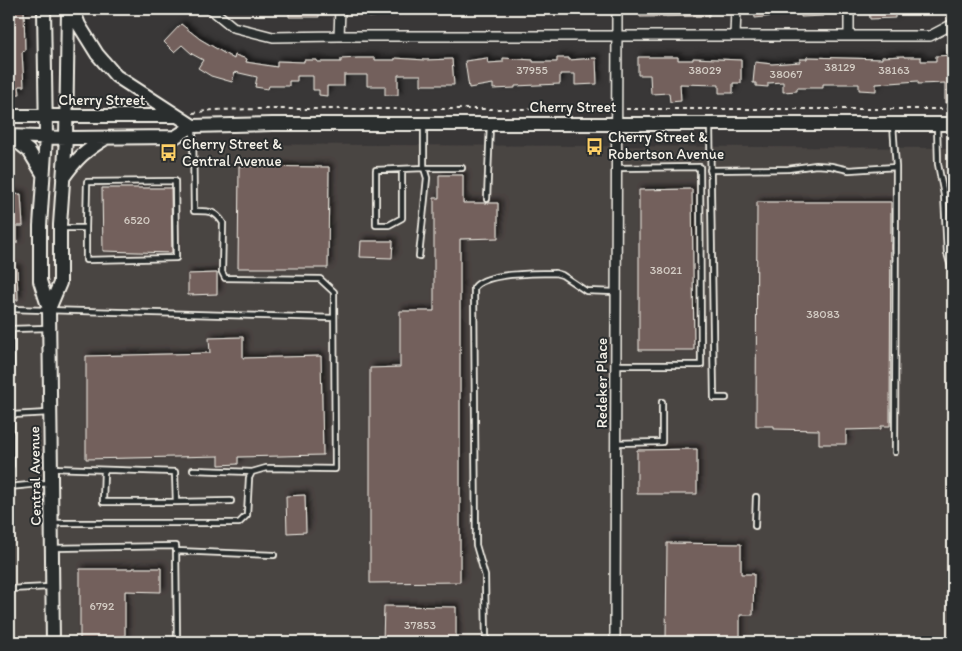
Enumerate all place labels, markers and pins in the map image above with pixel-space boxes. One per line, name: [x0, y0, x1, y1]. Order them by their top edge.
place label: Cherry Street & Robertson Avenue: [608, 128, 724, 163]
place label: Cherry Street & Central Avenue: [182, 135, 282, 170]
bus stop icon: Cherry Street & Robertson Avenue: [584, 136, 604, 156]
bus stop icon: Cherry Street & Central Avenue: [158, 143, 178, 163]

